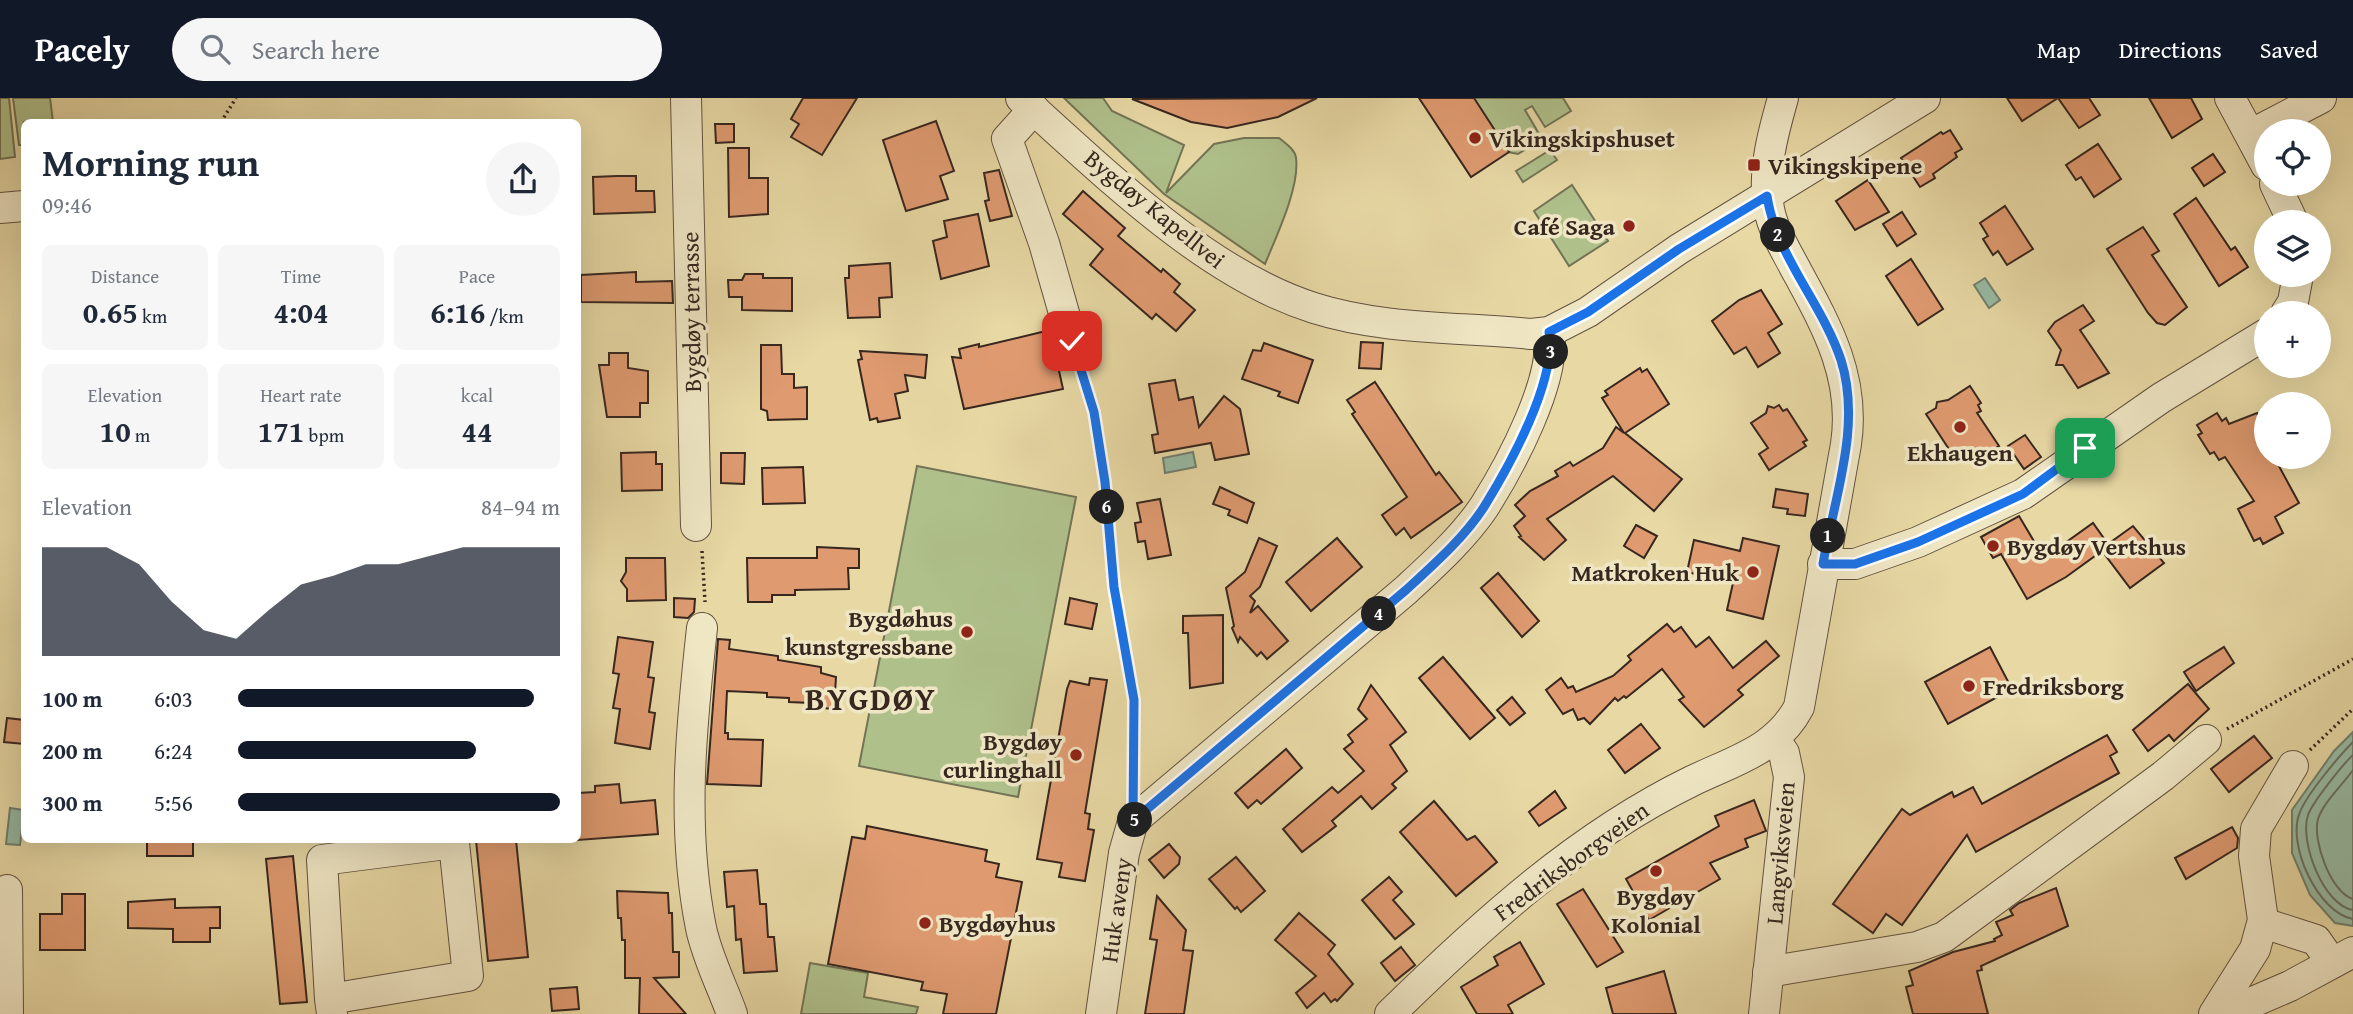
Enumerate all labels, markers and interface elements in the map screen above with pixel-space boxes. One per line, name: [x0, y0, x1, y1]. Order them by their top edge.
search box: [172, 18, 662, 81]
text: Pacely: [35, 25, 130, 73]
icon: search: [196, 30, 234, 68]
text: Search here: [252, 30, 380, 69]
text: Map: [2037, 32, 2081, 67]
text: Directions: [2119, 32, 2222, 67]
text: Saved: [2260, 32, 2318, 67]
map controls: [2254, 119, 2331, 469]
button: locate: [2254, 119, 2331, 196]
place label: Vikingskipshuset: [1489, 121, 1675, 156]
marker: Vikingskipshuset: [1467, 130, 1483, 146]
text: Morning run: [42, 134, 259, 190]
street label: Bygdøy Kapellvei: [1077, 141, 1233, 277]
button: share: [486, 142, 560, 216]
place label: Vikingskipene: [1768, 148, 1922, 183]
marker: Vikingskipene: [1746, 157, 1762, 173]
text: 09:46: [42, 188, 92, 221]
place label: Café Saga: [1514, 209, 1616, 244]
button: layers: [2254, 210, 2331, 287]
marker: Café Saga: [1621, 218, 1637, 234]
pin: 2: [1760, 218, 1796, 252]
text: 2: [1773, 220, 1782, 248]
street label: Bygdøy terrasse: [672, 231, 710, 393]
text: Distance: [91, 262, 159, 290]
text: Time: [281, 262, 321, 290]
text: Pace: [459, 262, 495, 290]
text: 0.65: [83, 290, 138, 334]
text: 4:04: [273, 290, 329, 334]
text: 6:16: [430, 290, 485, 334]
button: +: [2254, 301, 2331, 378]
text: km: [138, 302, 167, 330]
text: /km: [485, 302, 524, 330]
pin: [1042, 311, 1102, 371]
icon: check: [1053, 322, 1091, 360]
pin: 3: [1534, 334, 1568, 370]
text: 3: [1546, 337, 1555, 365]
text: Elevation: [88, 381, 162, 409]
text: Heart rate: [260, 381, 342, 409]
text: kcal: [461, 381, 493, 409]
button: −: [2254, 392, 2331, 469]
text: 10: [100, 409, 131, 453]
text: 171: [258, 409, 304, 453]
text: 44: [461, 409, 493, 453]
pin: [2055, 418, 2115, 478]
marker: Ekhaugen: [1952, 419, 1968, 435]
text: m: [131, 421, 150, 449]
text: bpm: [304, 421, 344, 449]
icon: arrive: [2066, 429, 2104, 467]
place label: Ekhaugen: [1907, 435, 2013, 470]
text: Elevation: [42, 490, 132, 523]
text: 84–94 m: [481, 490, 560, 523]
pin: 6: [1090, 490, 1124, 524]
text: 6: [1102, 492, 1111, 520]
pin: 1: [1811, 518, 1846, 554]
text: 1: [1823, 521, 1832, 549]
place label: Bygdøy Vertshus: [2007, 529, 2186, 564]
marker: Bygdøy Vertshus: [1985, 538, 2001, 554]
place label: Matkroken Huk: [1571, 555, 1739, 590]
marker: Matkroken Huk: [1745, 564, 1761, 580]
pin: 4: [1362, 596, 1396, 632]
text: 4: [1374, 599, 1383, 627]
place label: Bygdøhus kunstgressbane: [785, 601, 953, 664]
marker: Bygdøhus kunstgressbane: [959, 624, 975, 640]
place label: Fredriksborg: [1983, 669, 2124, 704]
district label: BYGDØY: [805, 675, 937, 722]
marker: Fredriksborg: [1961, 678, 1977, 694]
text: 100 m: [42, 682, 103, 715]
text: 6:03: [154, 682, 193, 715]
place label: Bygdøy curlinghall: [943, 724, 1063, 787]
text: 200 m: [42, 734, 103, 767]
text: 6:24: [154, 734, 193, 767]
marker: Bygdøy curlinghall: [1068, 747, 1084, 763]
street label: Langviksveien: [1756, 780, 1804, 926]
text: 300 m: [42, 786, 103, 819]
text: 5:56: [154, 786, 193, 819]
street label: Fredriksborgveien: [1486, 792, 1656, 929]
pin: 5: [1118, 802, 1152, 838]
text: 5: [1130, 805, 1139, 833]
street label: Huk aveny: [1091, 855, 1141, 965]
marker: Bygdøy Kolonial: [1648, 863, 1664, 879]
place label: Bygdøy Kolonial: [1611, 879, 1701, 942]
place label: Bygdøyhus: [939, 906, 1056, 941]
marker: Bygdøyhus: [917, 915, 933, 931]

